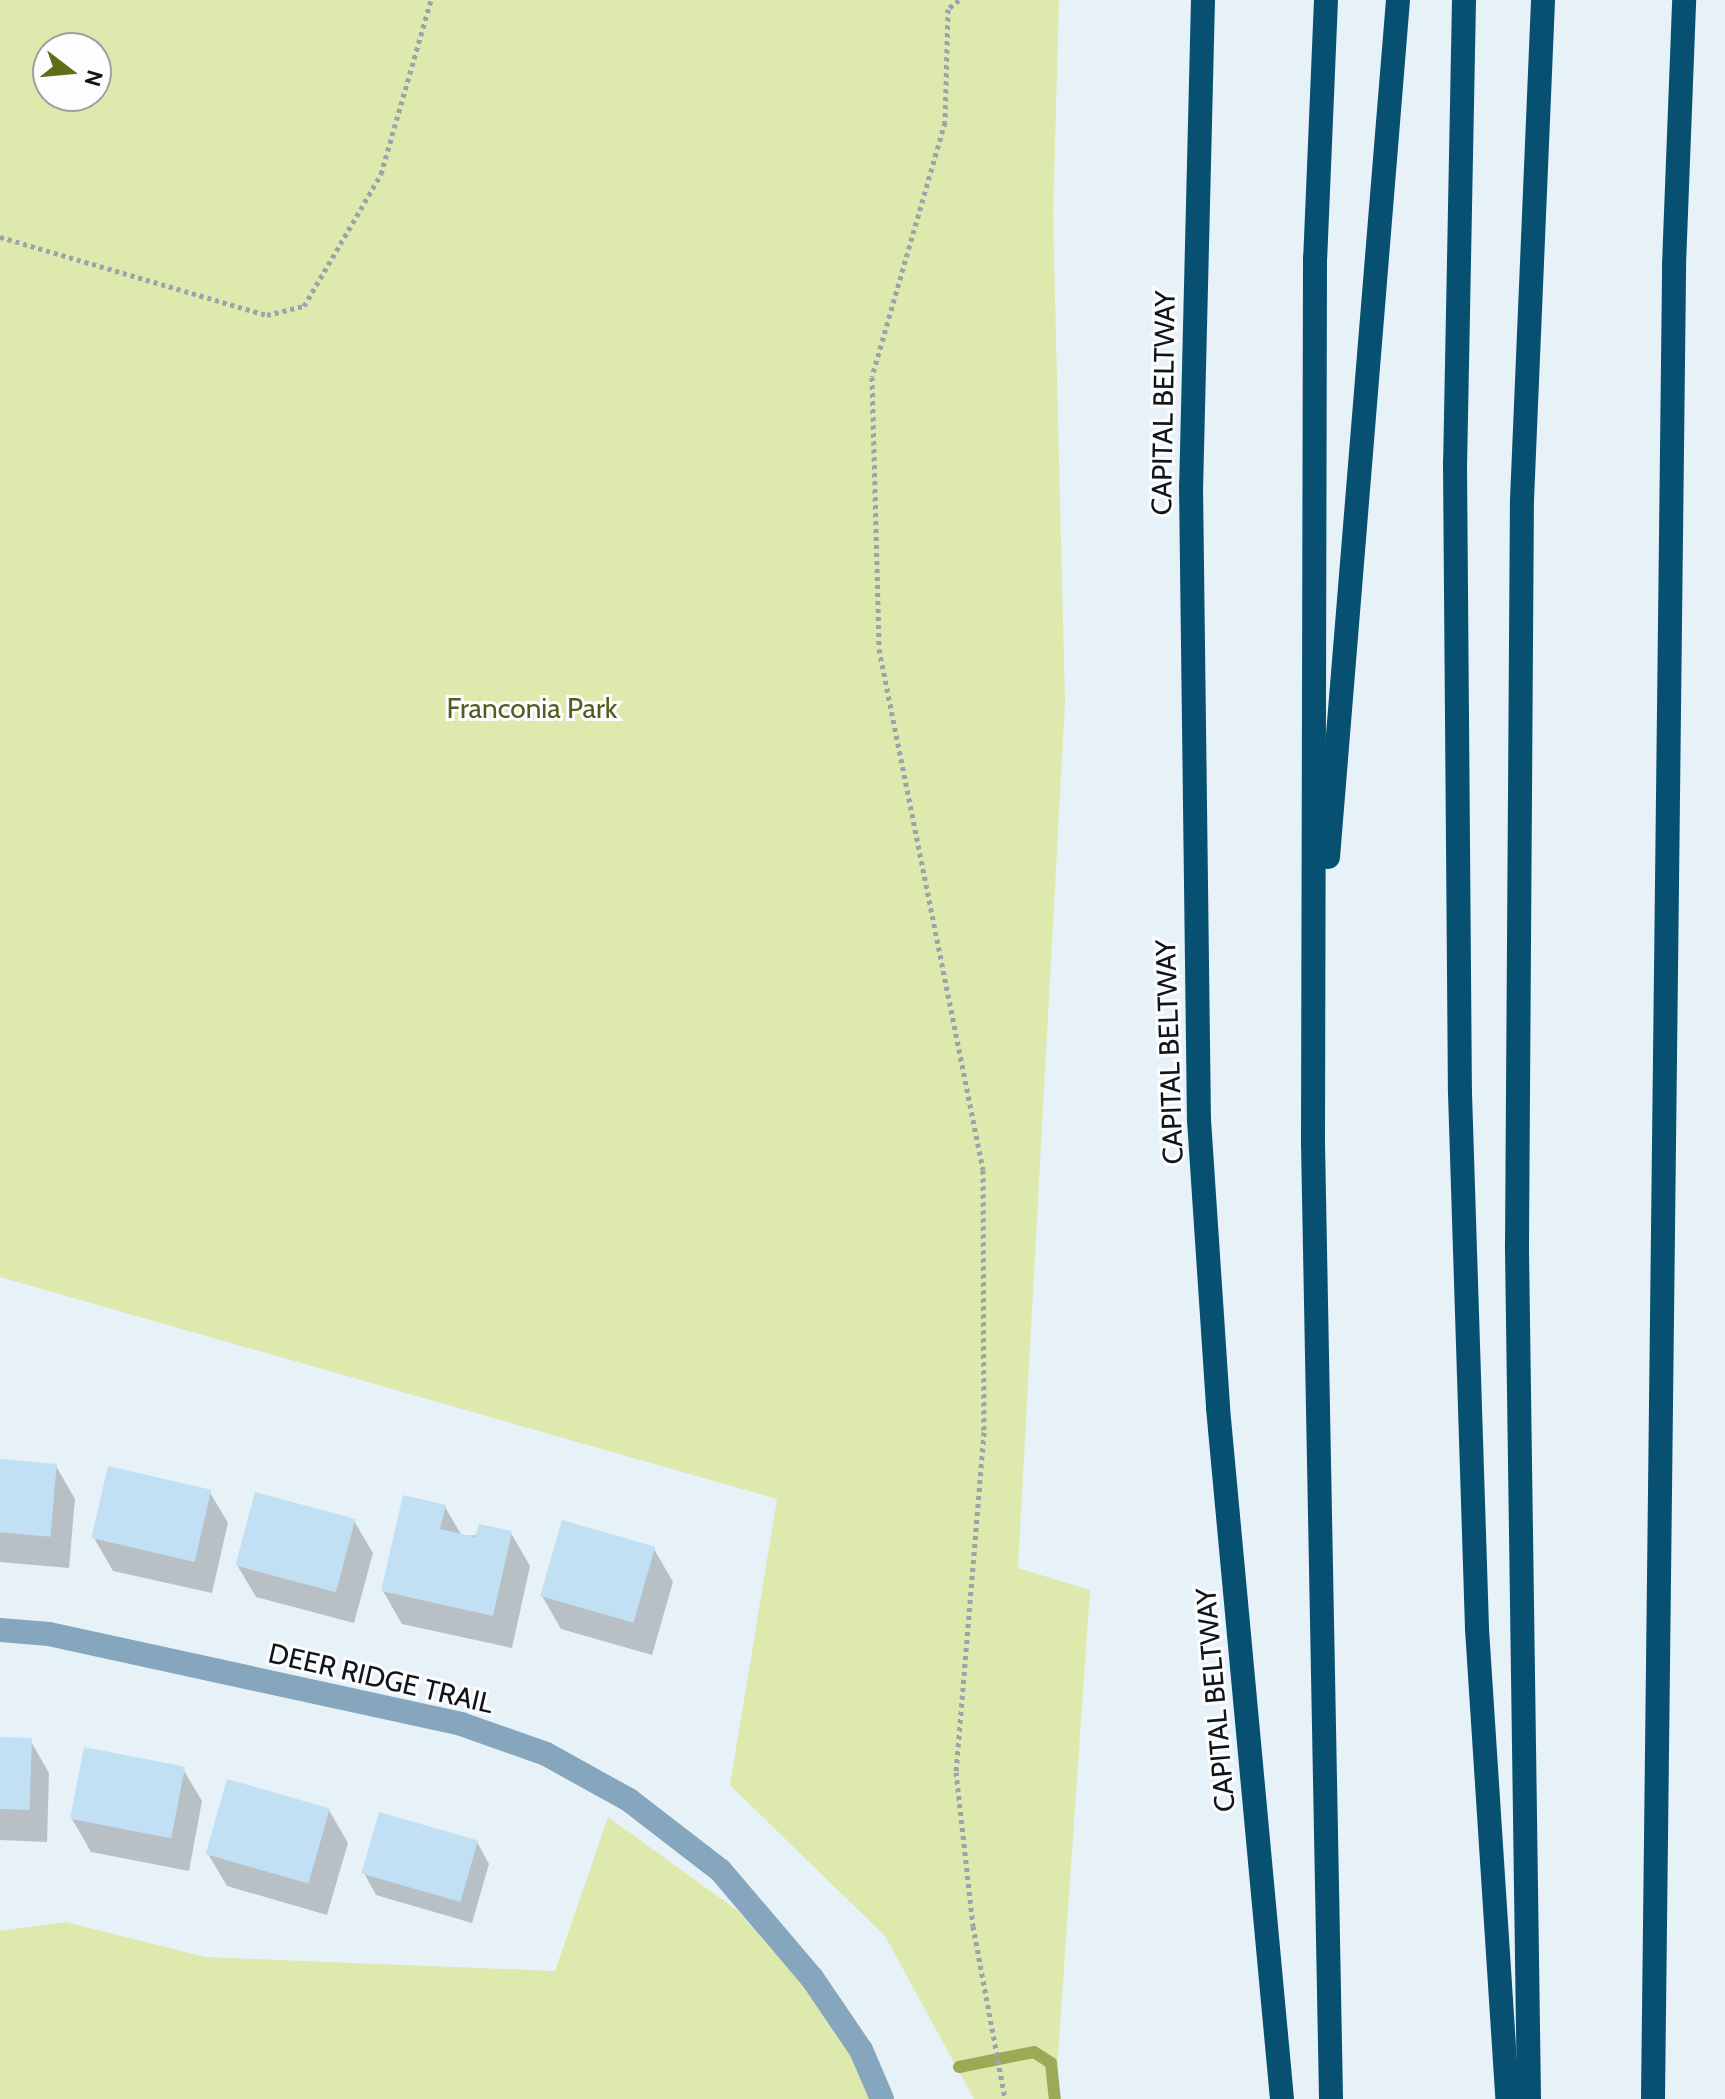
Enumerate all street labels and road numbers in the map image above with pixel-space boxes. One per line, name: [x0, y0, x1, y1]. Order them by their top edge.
street label: CAPITAL BELTWAY: [1144, 290, 1182, 516]
street label: CAPITAL BELTWAY: [1148, 939, 1190, 1165]
street label: CAPITAL BELTWAY: [1188, 1587, 1242, 1813]
street label: DEER RIDGE TRAIL: [265, 1636, 497, 1720]

